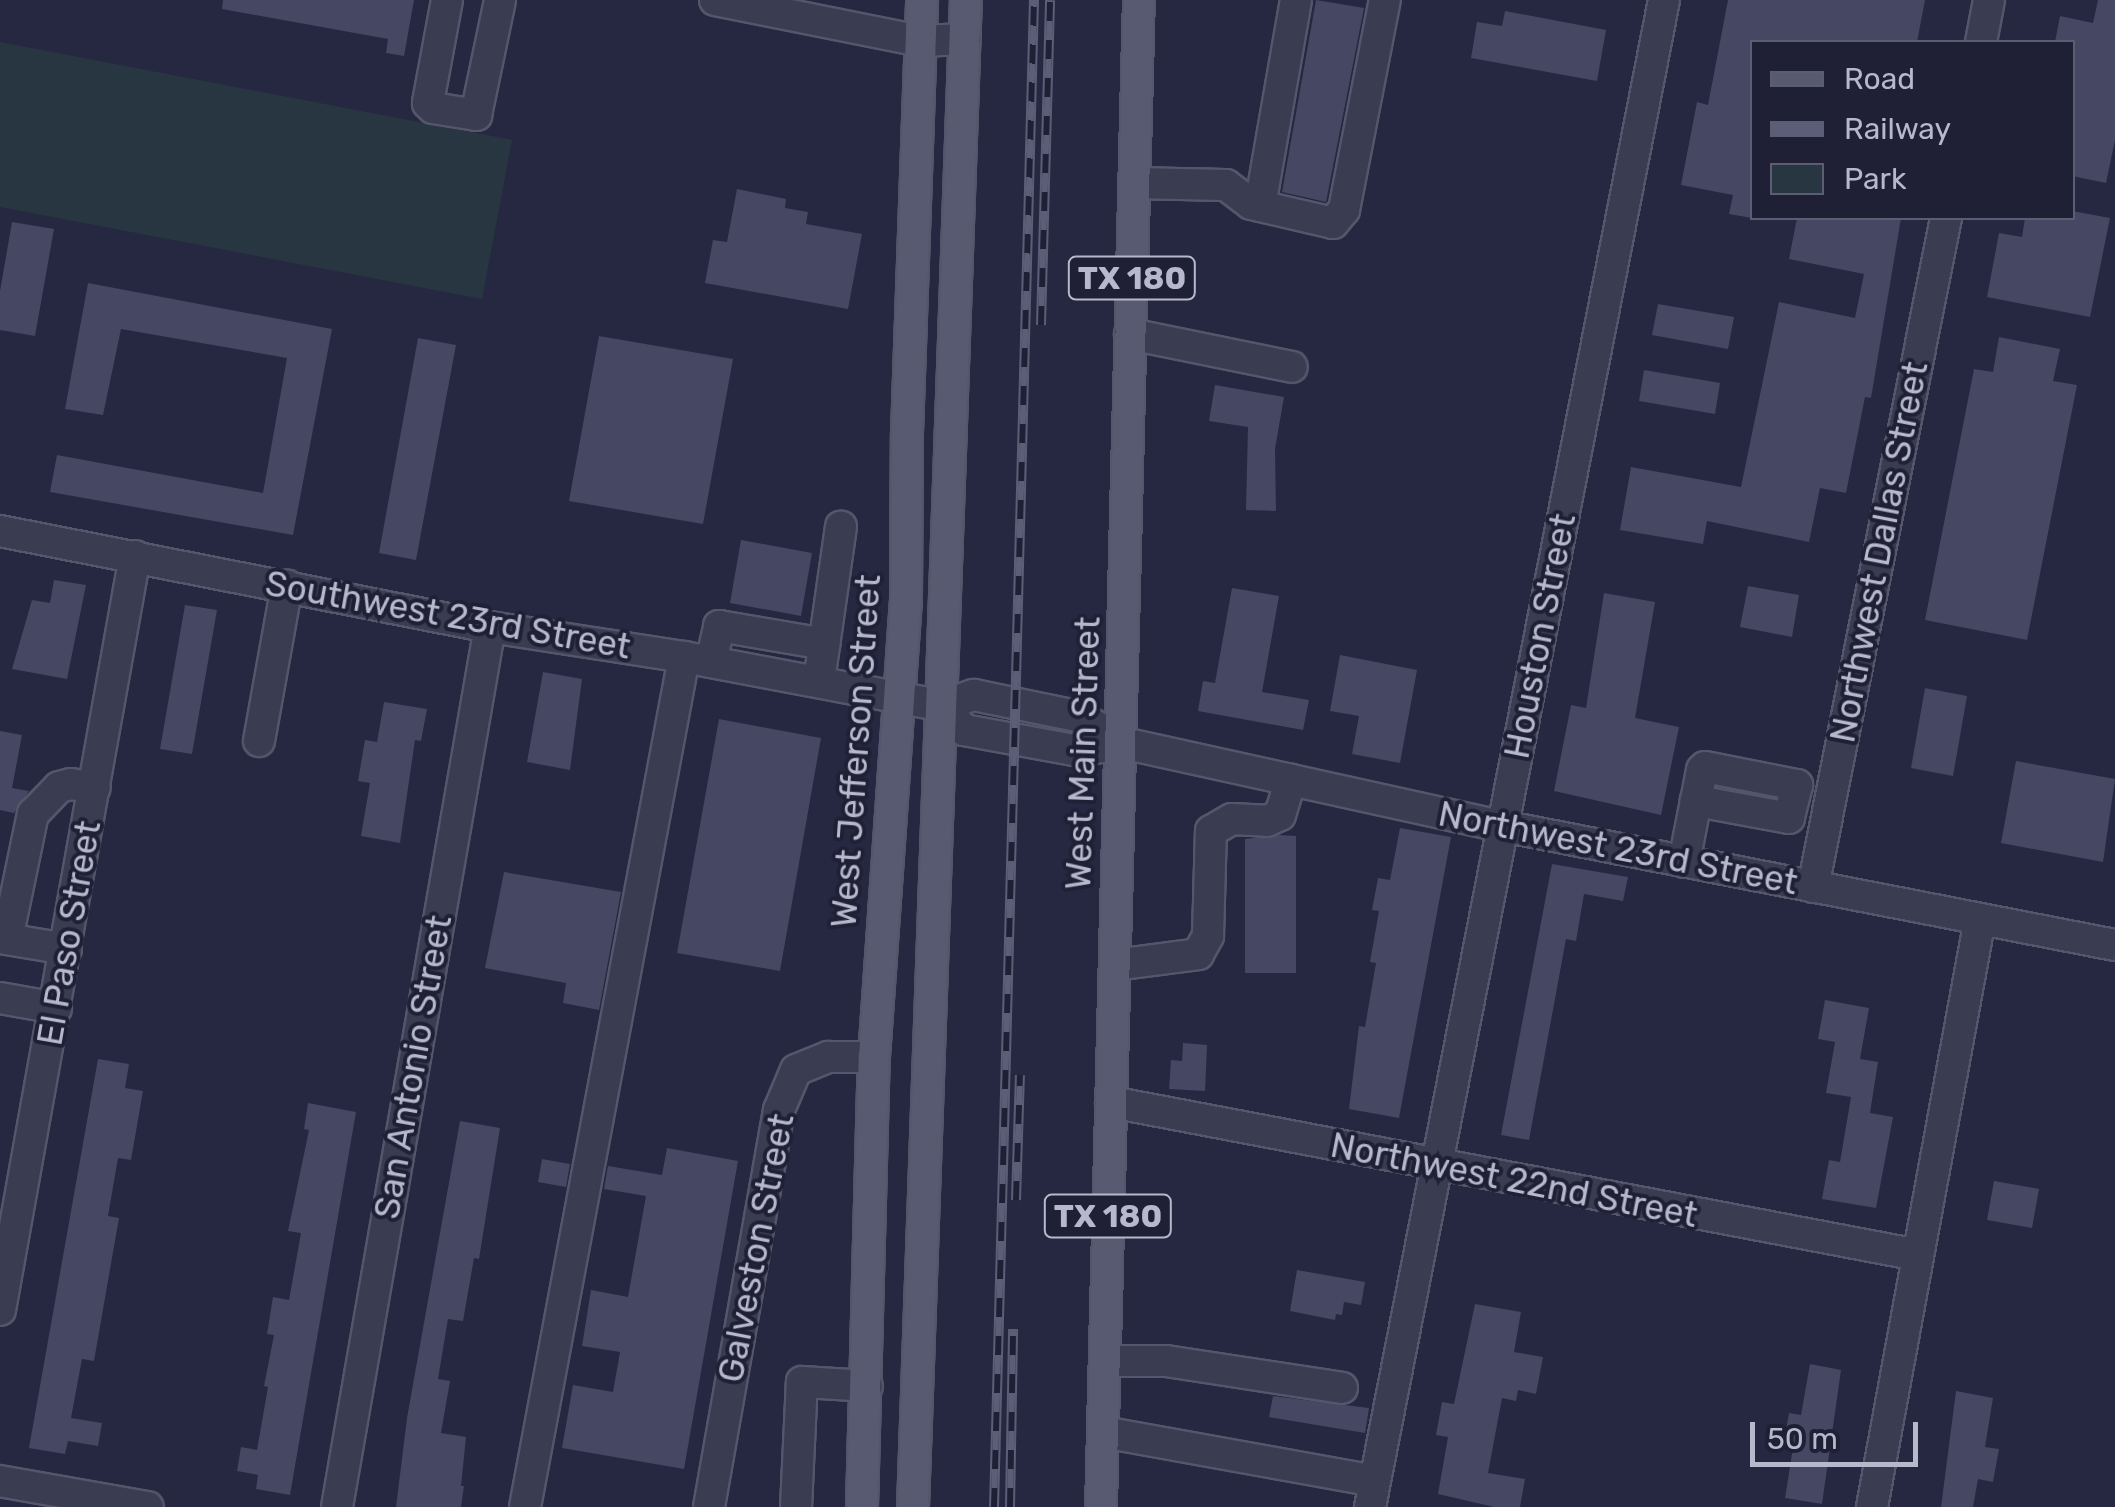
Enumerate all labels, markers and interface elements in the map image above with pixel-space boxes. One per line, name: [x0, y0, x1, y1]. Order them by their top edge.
legend: [1750, 40, 2075, 220]
text: Road: [1844, 61, 1915, 97]
text: Railway: [1844, 111, 1951, 147]
text: Park: [1844, 161, 1906, 197]
road number: TX 180: [1067, 251, 1197, 305]
street label: Northwest Dallas Street: [1821, 358, 1937, 746]
street label: Houston Street: [1496, 510, 1584, 762]
street label: Southwest 23rd Street: [262, 562, 634, 668]
street label: West Jefferson Street: [823, 573, 889, 929]
street label: West Main Street: [1057, 616, 1109, 890]
street label: Northwest 23rd Street: [1435, 793, 1801, 903]
street label: El Paso Street: [29, 817, 109, 1049]
street label: San Antonio Street: [366, 911, 460, 1223]
street label: Galveston Street: [709, 1110, 803, 1386]
street label: Northwest 22nd Street: [1327, 1124, 1701, 1236]
road number: TX 180: [1043, 1189, 1173, 1243]
scale bar: [1755, 1402, 1922, 1464]
text: 50 m: [1767, 1421, 1838, 1457]

